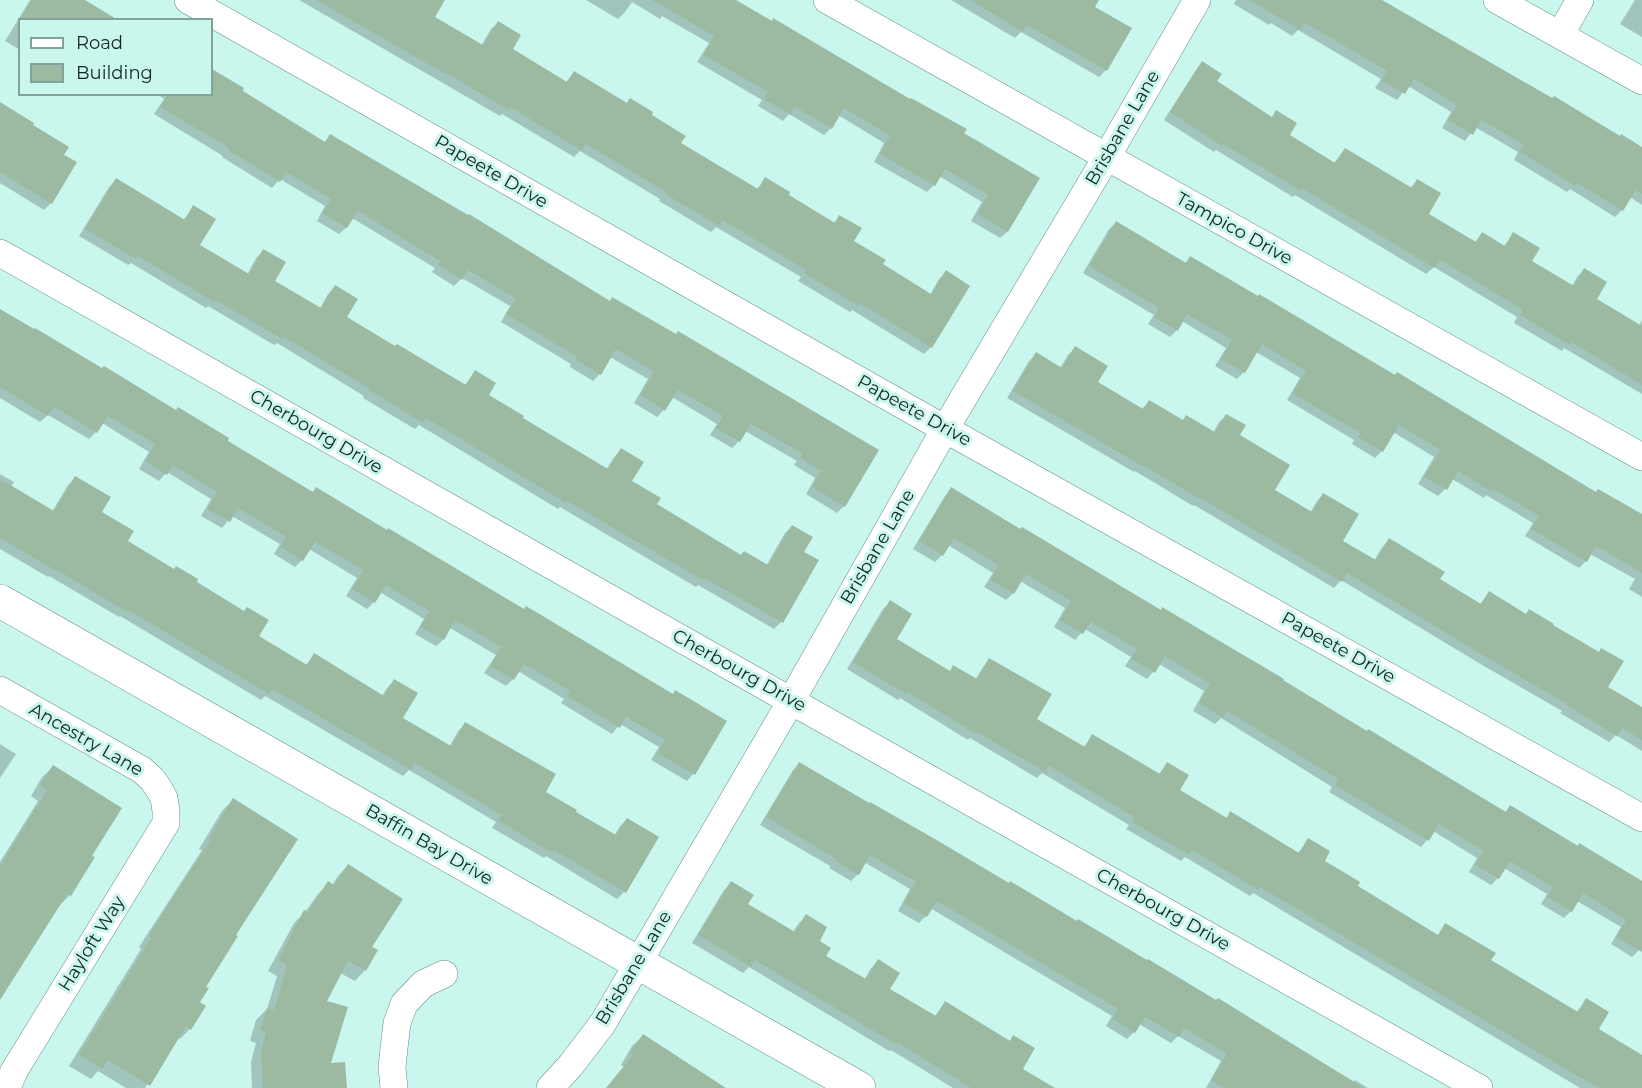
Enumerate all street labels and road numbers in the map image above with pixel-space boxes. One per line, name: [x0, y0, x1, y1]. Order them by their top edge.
street label: Brisbane Lane: [1081, 67, 1165, 189]
street label: Papeete Drive: [431, 131, 551, 213]
street label: Tampico Drive: [1172, 188, 1296, 270]
street label: Papeete Drive: [853, 371, 975, 451]
street label: Cherbourg Drive: [246, 385, 386, 479]
street label: Brisbane Lane: [836, 486, 920, 608]
street label: Papeete Drive: [1277, 608, 1399, 688]
street label: Cherbourg Drive: [668, 625, 810, 717]
street label: Ancestry Lane: [25, 699, 147, 781]
street label: Baffin Bay Drive: [361, 800, 497, 890]
street label: Cherbourg Drive: [1092, 864, 1234, 956]
street label: Hayloft Way: [54, 893, 130, 995]
street label: Brisbane Lane: [592, 907, 676, 1029]

